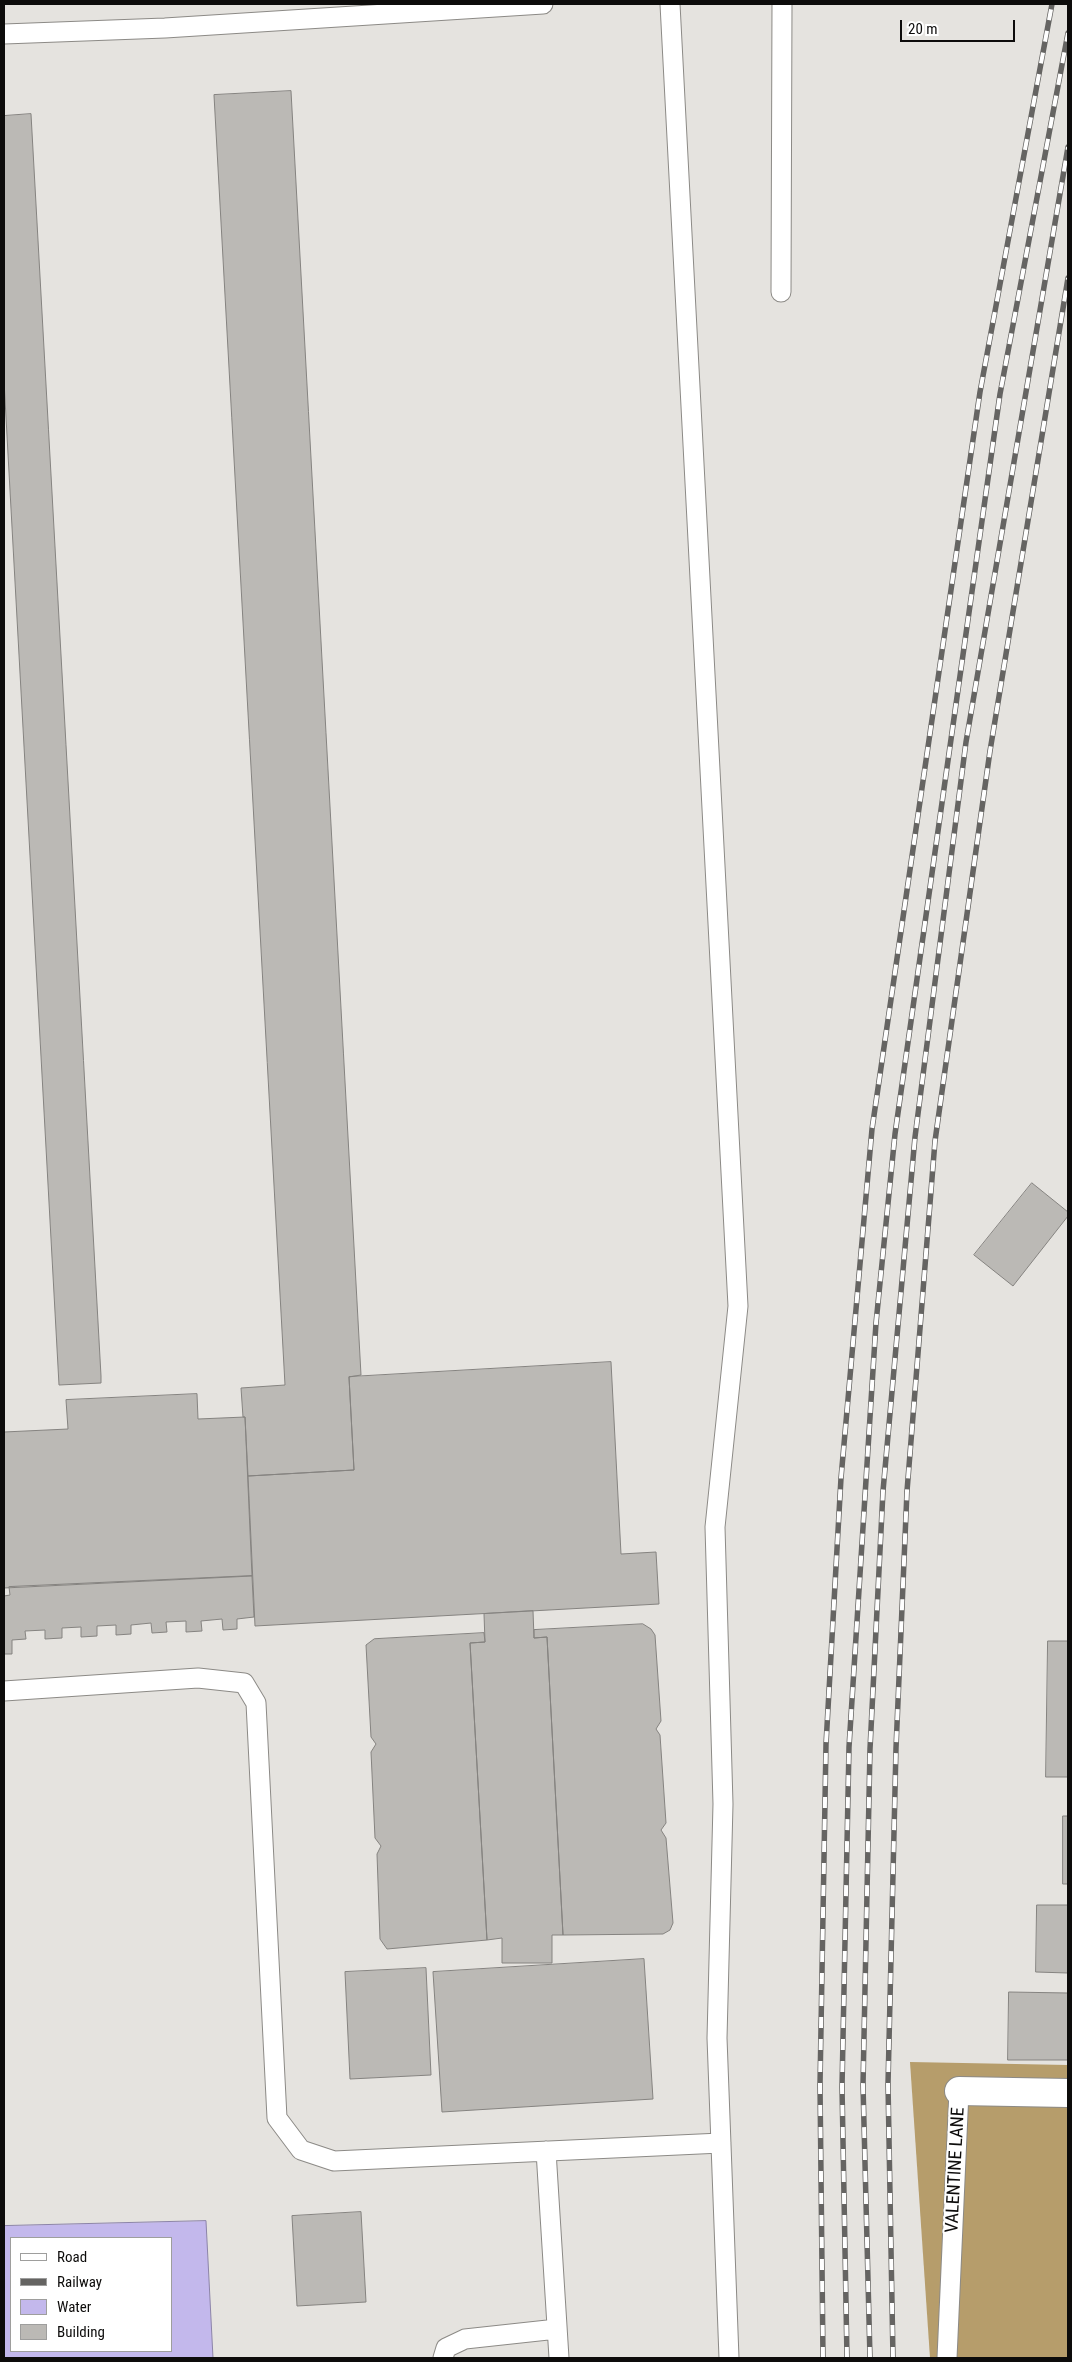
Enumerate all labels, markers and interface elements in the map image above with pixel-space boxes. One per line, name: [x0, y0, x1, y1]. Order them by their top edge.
scale bar: [902, 10, 1017, 42]
text: 20 m: [908, 20, 938, 38]
street label: VALENTINE LANE: [942, 2107, 970, 2233]
legend: [10, 2237, 172, 2352]
text: Road: [57, 2248, 87, 2266]
text: Railway: [57, 2273, 102, 2291]
text: Water: [57, 2298, 91, 2316]
text: Building: [57, 2323, 105, 2341]

